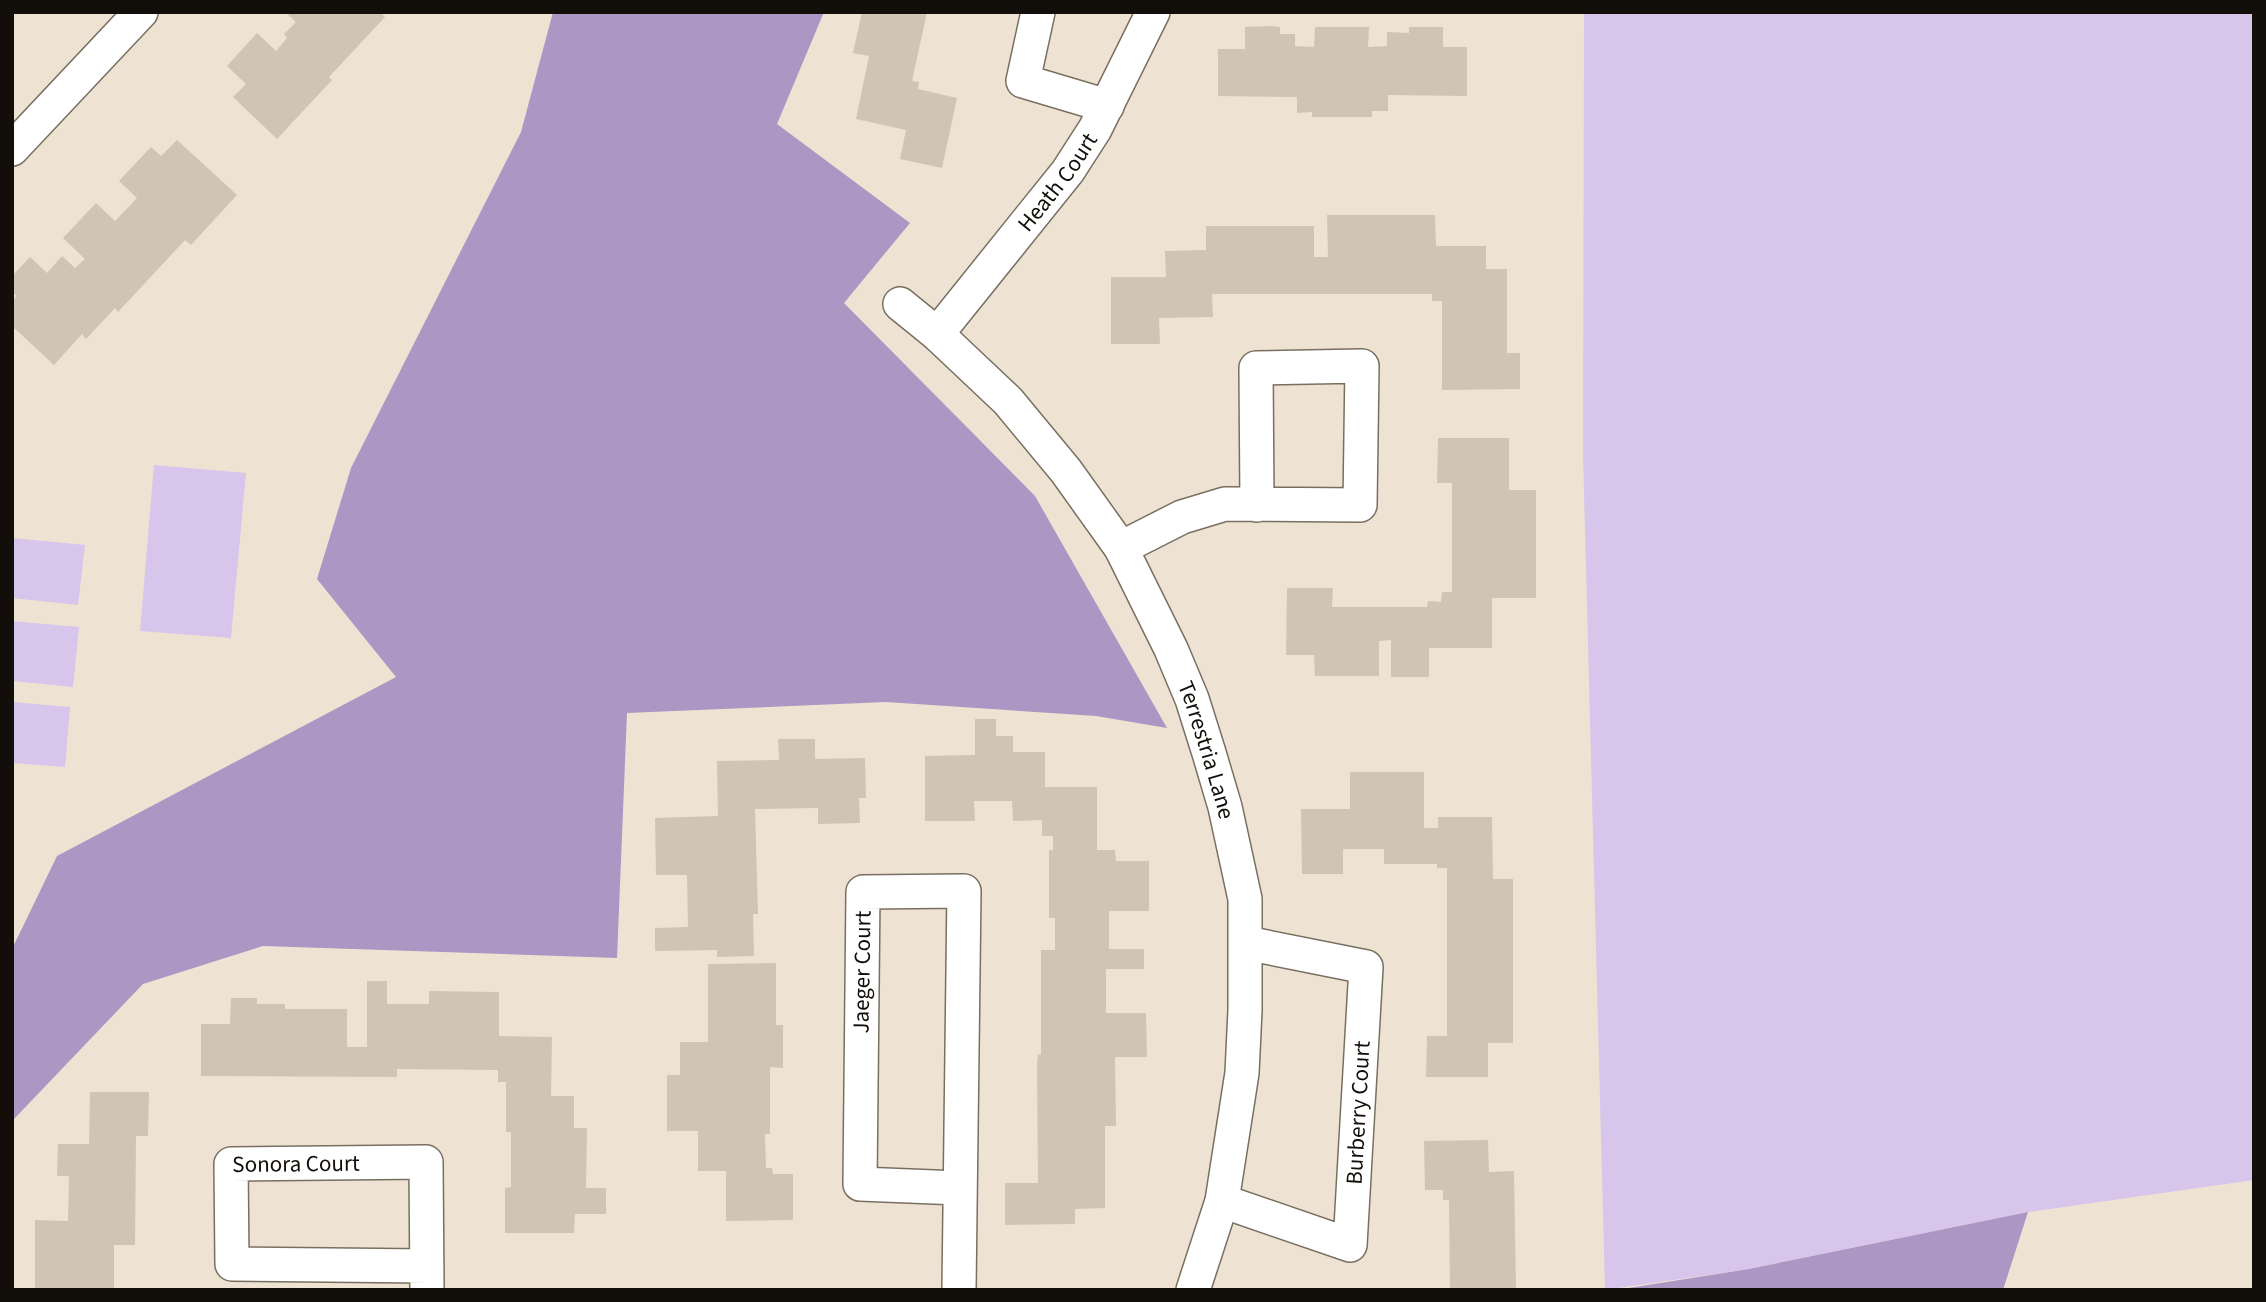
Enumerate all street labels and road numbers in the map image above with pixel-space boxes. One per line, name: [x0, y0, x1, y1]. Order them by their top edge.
street label: Heath Court: [1009, 126, 1105, 238]
street label: Terrestria Lane: [1170, 676, 1244, 822]
street label: Jaeger Court: [844, 910, 880, 1034]
street label: Burberry Court: [1337, 1040, 1378, 1185]
street label: Sonora Court: [232, 1146, 360, 1180]

